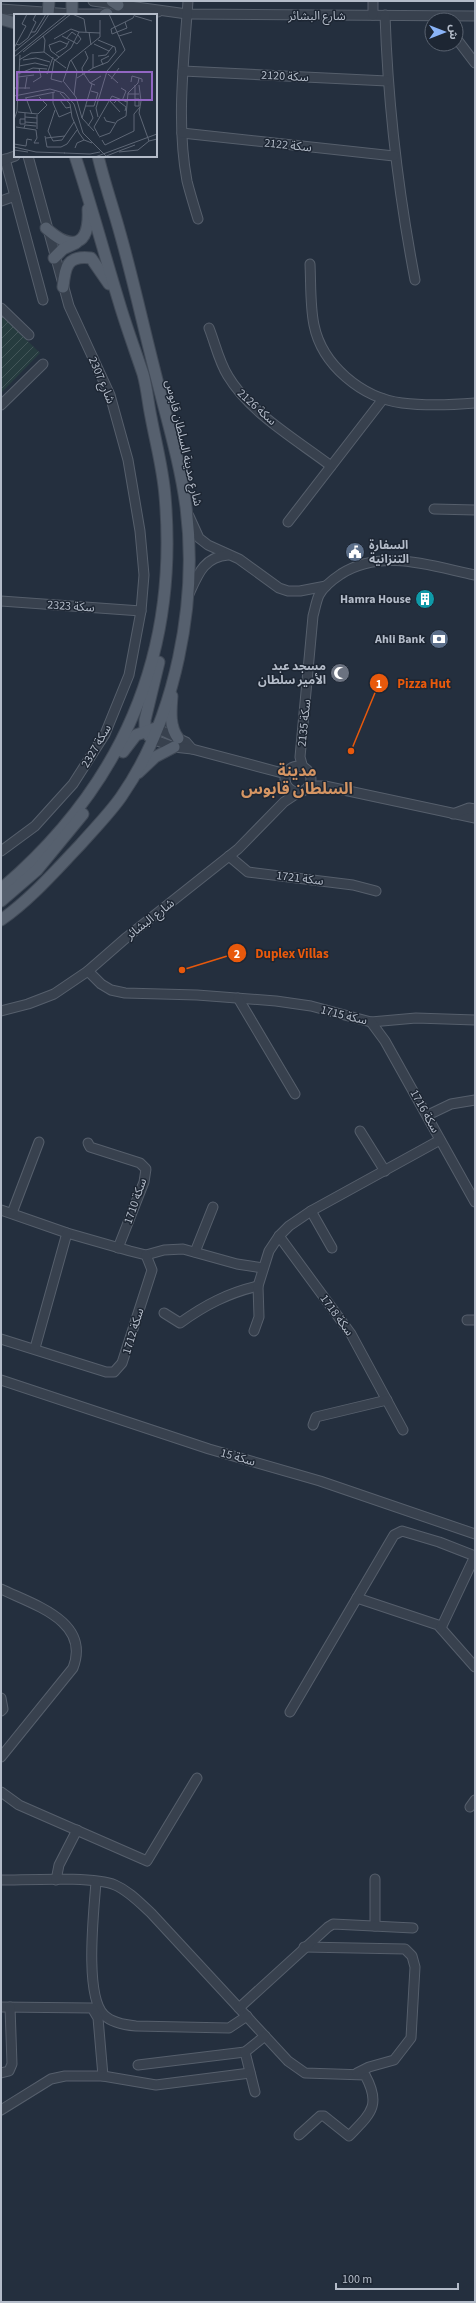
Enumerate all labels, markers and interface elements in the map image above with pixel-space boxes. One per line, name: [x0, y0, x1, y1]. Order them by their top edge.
street label: شارع البشائر: [287, 8, 346, 25]
north arrow: [424, 12, 464, 52]
inset map: [14, 14, 157, 157]
text: ش: [446, 24, 461, 40]
street label: سكة 2120: [261, 67, 309, 86]
street label: سكة 2122: [263, 135, 313, 156]
street label: 2307 شارع: [84, 354, 119, 406]
street label: شارع مدينة السلطان قابوس: [161, 378, 206, 508]
street label: سكة 2126: [233, 385, 280, 430]
place label: السفارة التنزانية: [369, 537, 409, 568]
public building icon: السفارة التنزانية: [344, 541, 366, 563]
building icon: Hamra House: [414, 588, 436, 610]
place label: Hamra House: [340, 591, 411, 608]
street label: سكة 2323: [47, 596, 95, 617]
bank icon: Ahli Bank: [428, 628, 450, 650]
place label: Ahli Bank: [374, 631, 425, 648]
place label: مسجد عبد الأمير سلطان: [258, 658, 326, 689]
mosque icon: مسجد عبد الأمير سلطان: [329, 662, 351, 684]
callout: Pizza Hut: [369, 671, 458, 696]
text: Pizza Hut: [397, 675, 451, 693]
text: 1: [376, 676, 382, 693]
street label: سكة 2135: [294, 698, 315, 748]
street label: سكة 2327: [77, 721, 116, 771]
district label: مدينة السلطان قابوس: [241, 760, 353, 800]
street label: سكة 1721: [275, 867, 325, 890]
street label: شارع البشائر: [122, 895, 178, 944]
callout: Duplex Villas: [227, 941, 337, 966]
text: Duplex Villas: [255, 945, 329, 963]
text: 2: [234, 946, 240, 963]
street label: سكة 1715: [319, 1001, 369, 1029]
street label: سكة 1716: [406, 1086, 444, 1136]
street label: سكة 1710: [120, 1176, 151, 1226]
street label: سكة 1718: [316, 1291, 357, 1340]
street label: سكة 1712: [118, 1306, 149, 1356]
street label: سكة 15: [218, 1444, 257, 1471]
scale bar: [336, 2265, 458, 2291]
text: 100 m: [342, 2271, 372, 2288]

